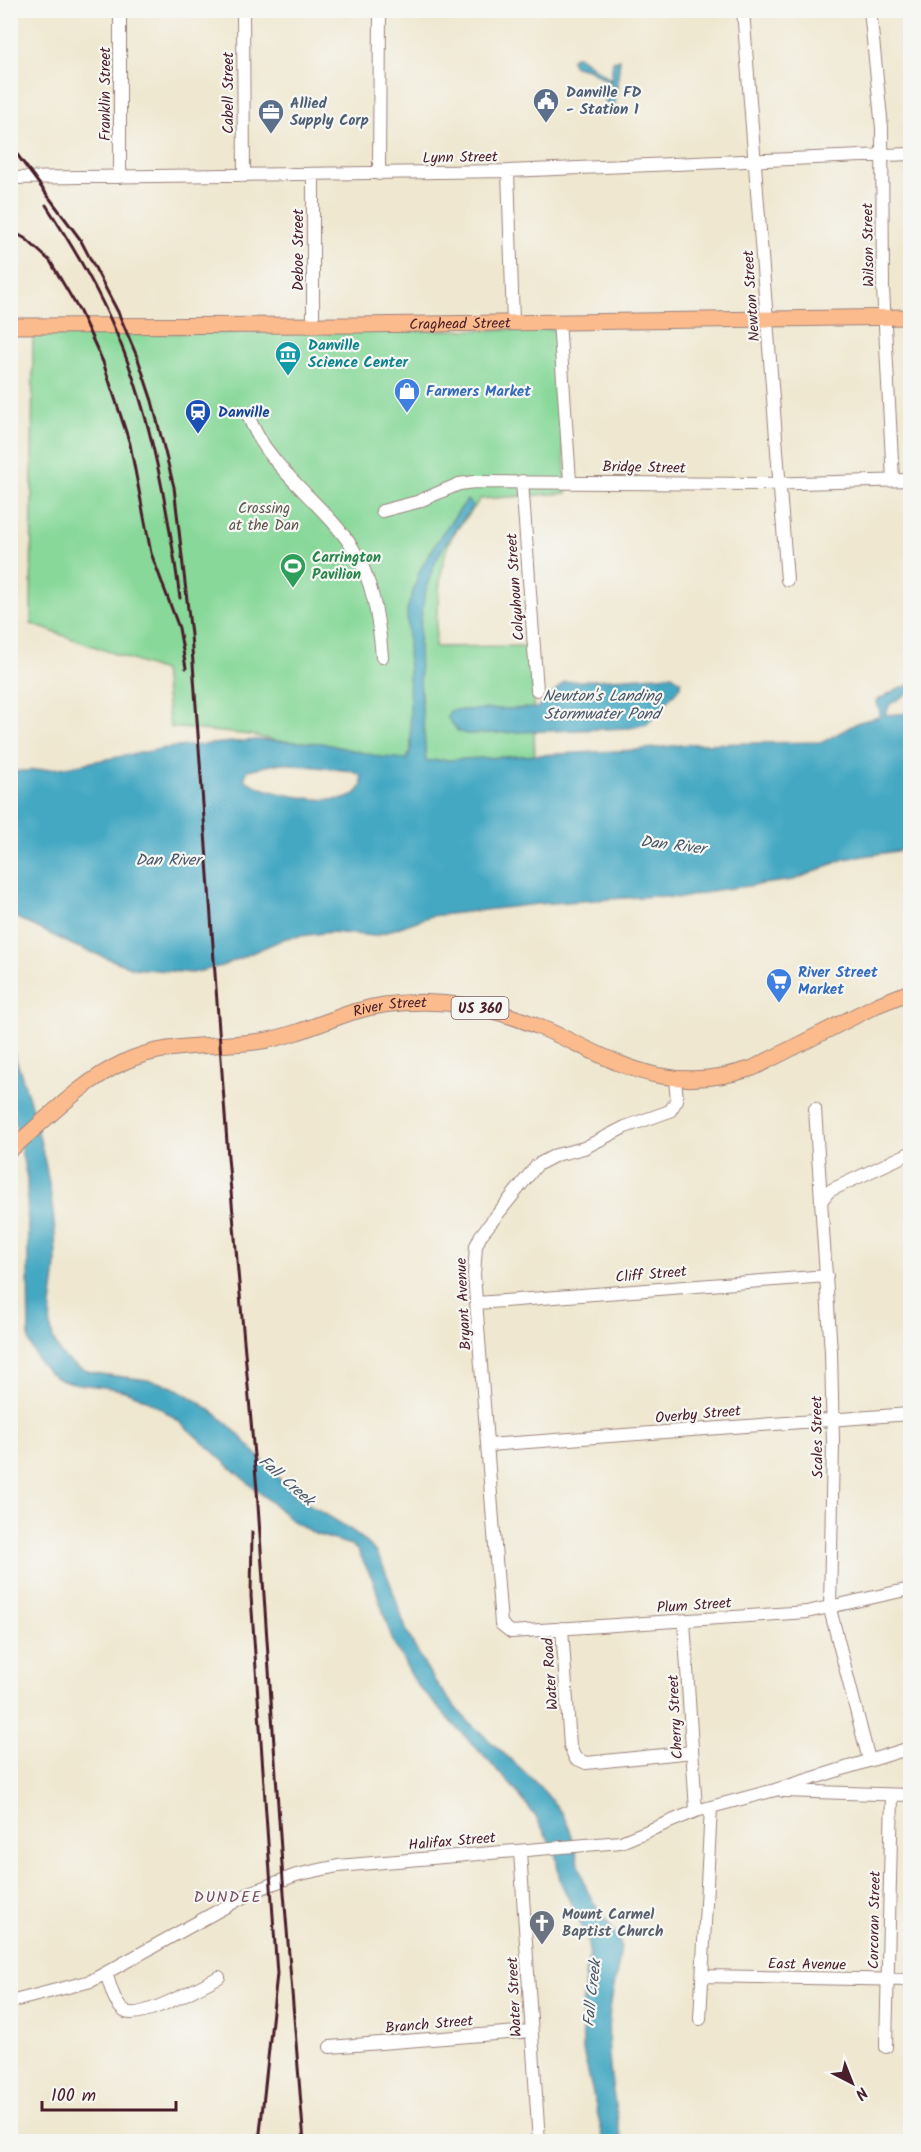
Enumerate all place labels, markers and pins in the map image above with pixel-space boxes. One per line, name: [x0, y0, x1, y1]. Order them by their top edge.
place label: Danville FD - Station 1: [566, 81, 641, 122]
public building icon: Danville FD - Station 1: [531, 86, 561, 124]
place label: Allied Supply Corp: [290, 92, 369, 133]
office icon: Allied Supply Corp: [256, 97, 286, 135]
place label: Danville Science Center: [308, 334, 409, 375]
museum icon: Danville Science Center: [273, 339, 303, 377]
shop icon: Farmers Market: [392, 376, 422, 414]
place label: Farmers Market: [426, 380, 531, 404]
station icon: Danville: [183, 397, 213, 435]
place label: Danville: [218, 401, 270, 425]
place label: Carrington Pavilion: [312, 546, 381, 587]
sports icon: Carrington Pavilion: [278, 551, 308, 589]
place label: River Street Market: [798, 961, 878, 1002]
supermarket icon: River Street Market: [764, 966, 794, 1004]
place label: Mount Carmel Baptist Church: [562, 1903, 664, 1944]
church icon: Mount Carmel Baptist Church: [527, 1908, 557, 1946]

